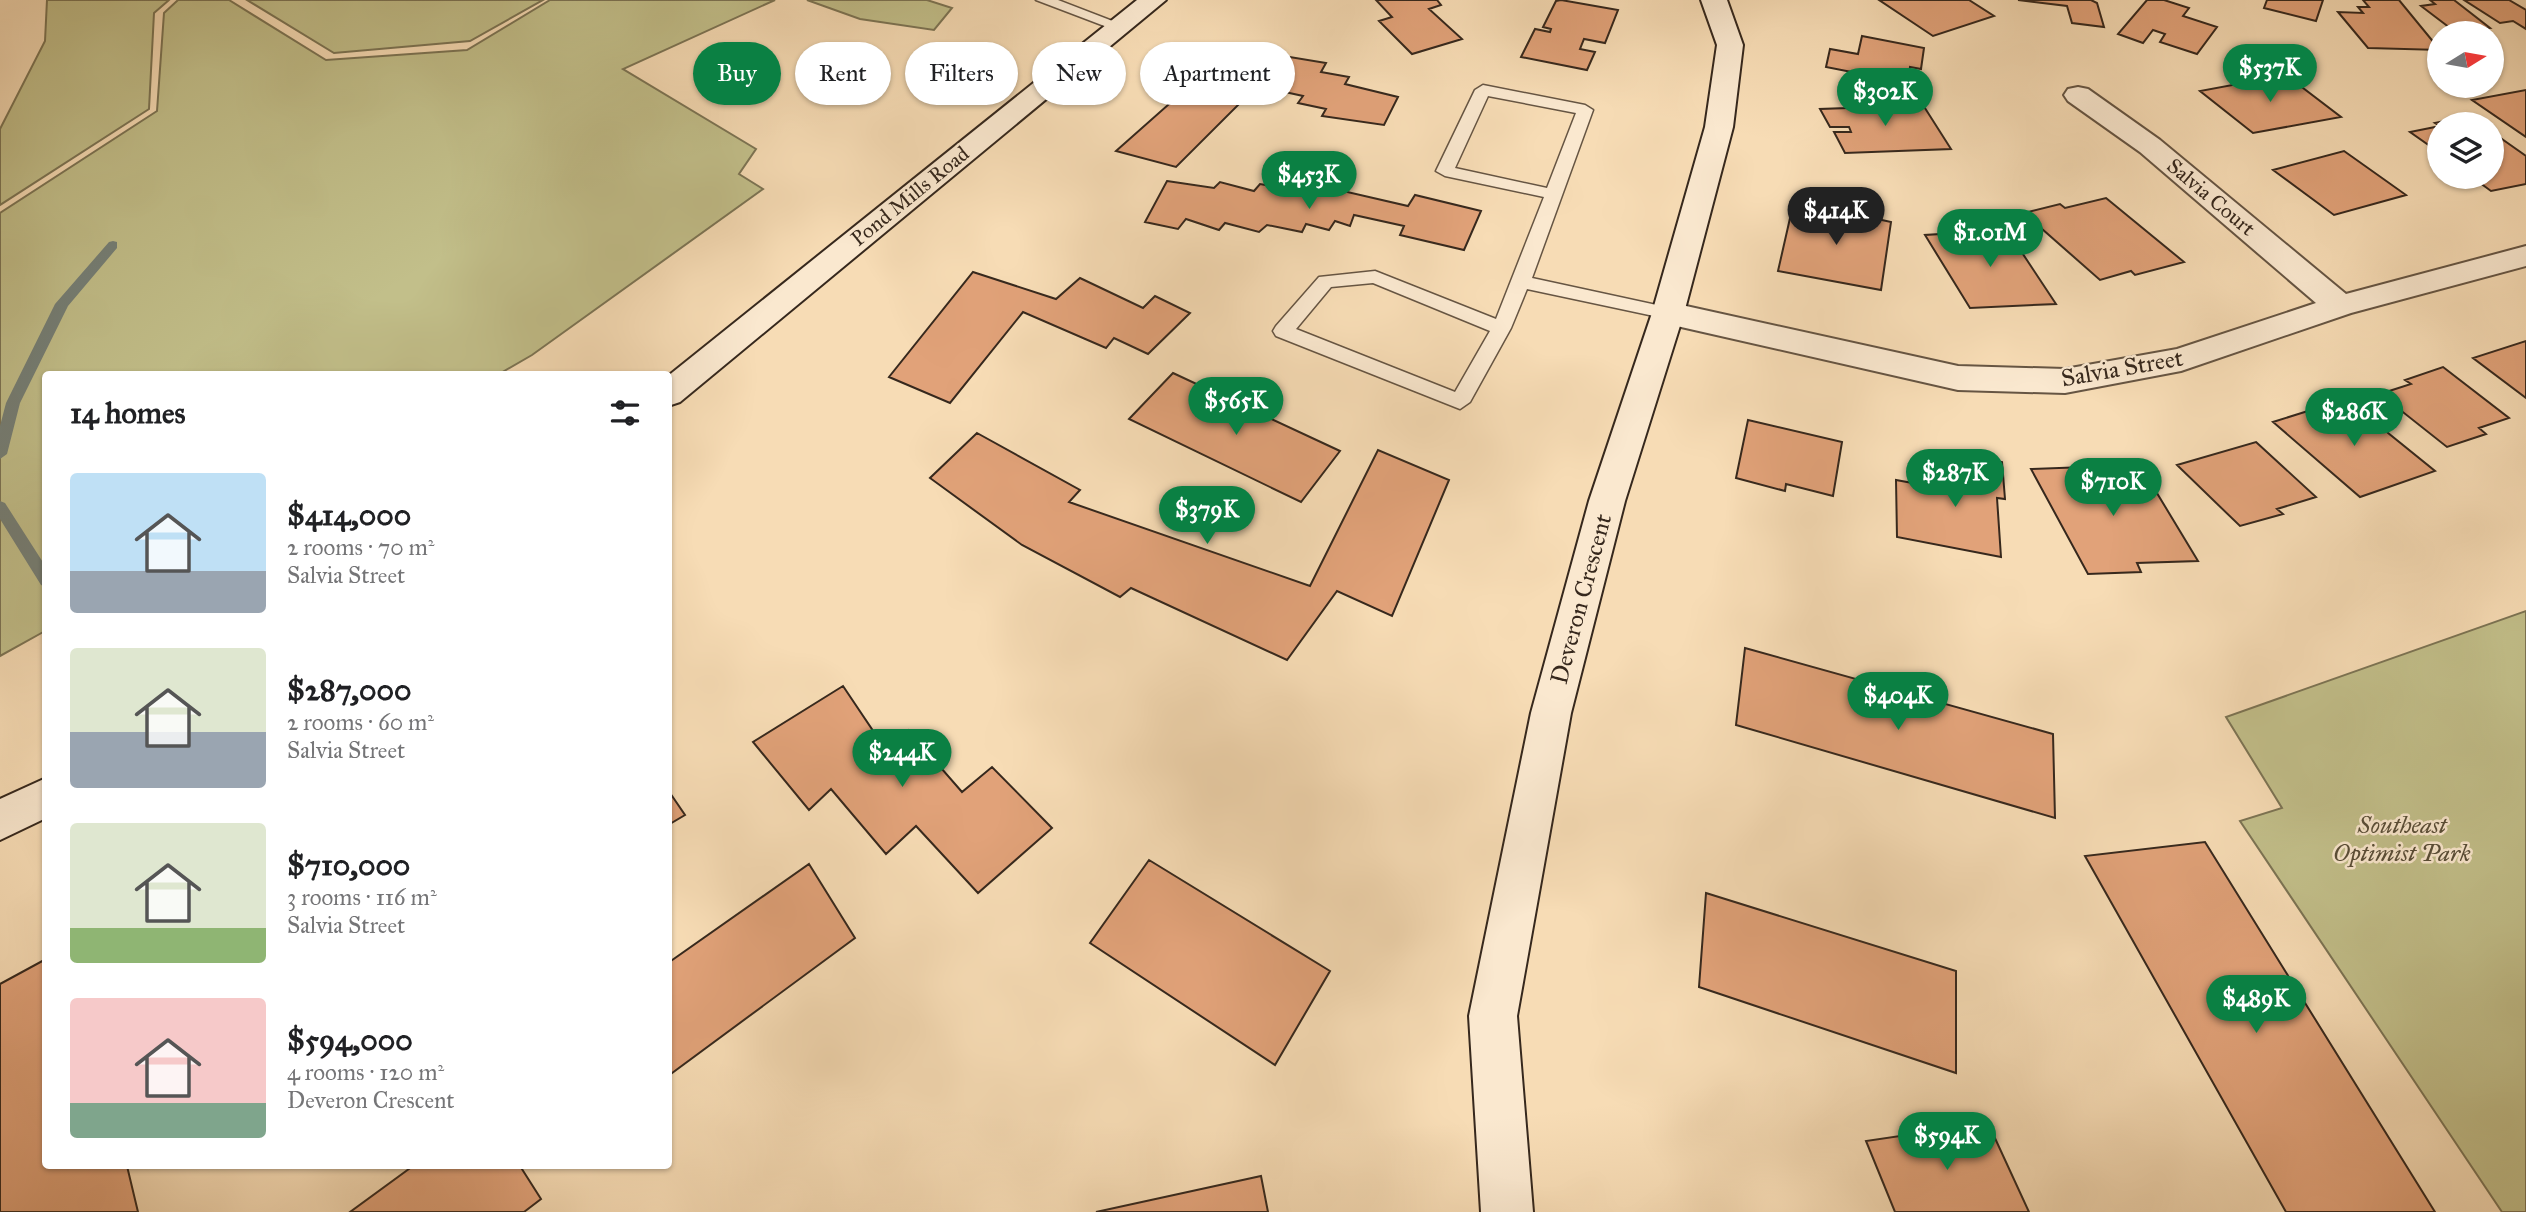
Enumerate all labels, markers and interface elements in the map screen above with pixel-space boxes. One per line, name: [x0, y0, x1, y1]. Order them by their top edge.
north arrow: [2427, 21, 2504, 98]
map controls: [2427, 21, 2504, 189]
chip: Buy: [693, 42, 781, 105]
chip: Rent: [795, 42, 891, 105]
chip: Filters: [905, 42, 1018, 105]
chip: New: [1032, 42, 1126, 105]
chip: Apartment: [1140, 42, 1295, 105]
pin: $537K: [2221, 44, 2319, 104]
text: $537K: [2239, 53, 2301, 81]
pin: $302K: [1836, 68, 1934, 128]
text: $302K: [1853, 77, 1917, 105]
button: layers: [2427, 112, 2504, 189]
street label: Pond Mills Road: [846, 140, 975, 252]
pin: $453K: [1260, 152, 1358, 211]
street label: Salvia Court: [2162, 153, 2261, 242]
text: $453K: [1278, 160, 1340, 188]
pin: $414K: [1787, 188, 1885, 247]
text: $414K: [1804, 196, 1868, 224]
pin: $1.01M: [1933, 210, 2047, 269]
text: $1.01M: [1953, 218, 2027, 246]
street label: Salvia Street: [2059, 342, 2186, 393]
pin: $565K: [1187, 378, 1285, 437]
text: $565K: [1204, 386, 1268, 414]
pin: $286K: [2305, 388, 2403, 448]
icon: filters: [606, 394, 644, 432]
text: 14 homes: [70, 395, 185, 431]
text: $286K: [2321, 397, 2387, 425]
pin: $287K: [1906, 449, 2004, 509]
text: $287K: [1922, 458, 1988, 486]
pin: $710K: [2064, 458, 2162, 518]
text: $710K: [2081, 467, 2145, 495]
pin: $379K: [1158, 486, 1256, 546]
text: $379K: [1175, 495, 1239, 523]
text: $414,000: [287, 497, 411, 533]
icon: home: [126, 501, 210, 585]
street label: Deveron Crescent: [1544, 510, 1618, 687]
text: 2 rooms · 70 m²: [287, 533, 435, 561]
text: Salvia Street: [287, 561, 405, 589]
text: $287,000: [287, 672, 412, 708]
pin: $404K: [1849, 672, 1947, 732]
icon: home: [126, 676, 210, 760]
text: $404K: [1863, 681, 1933, 709]
text: 2 rooms · 60 m²: [287, 708, 434, 736]
pin: $244K: [853, 730, 951, 789]
text: Salvia Street: [287, 736, 405, 764]
text: $244K: [868, 738, 936, 766]
park label: Southeast Optimist Park: [2333, 810, 2471, 868]
text: $710,000: [287, 847, 410, 883]
icon: home: [126, 851, 210, 935]
text: 3 rooms · 116 m²: [287, 883, 437, 911]
text: Salvia Street: [287, 911, 405, 939]
pin: $489K: [2207, 976, 2305, 1035]
text: $489K: [2222, 984, 2290, 1012]
text: $594,000: [287, 1022, 413, 1058]
icon: home: [126, 1026, 210, 1110]
text: 4 rooms · 120 m²: [287, 1058, 444, 1086]
text: Deveron Crescent: [287, 1086, 455, 1114]
pin: $594K: [1898, 1112, 1996, 1172]
text: $594K: [1914, 1121, 1980, 1149]

